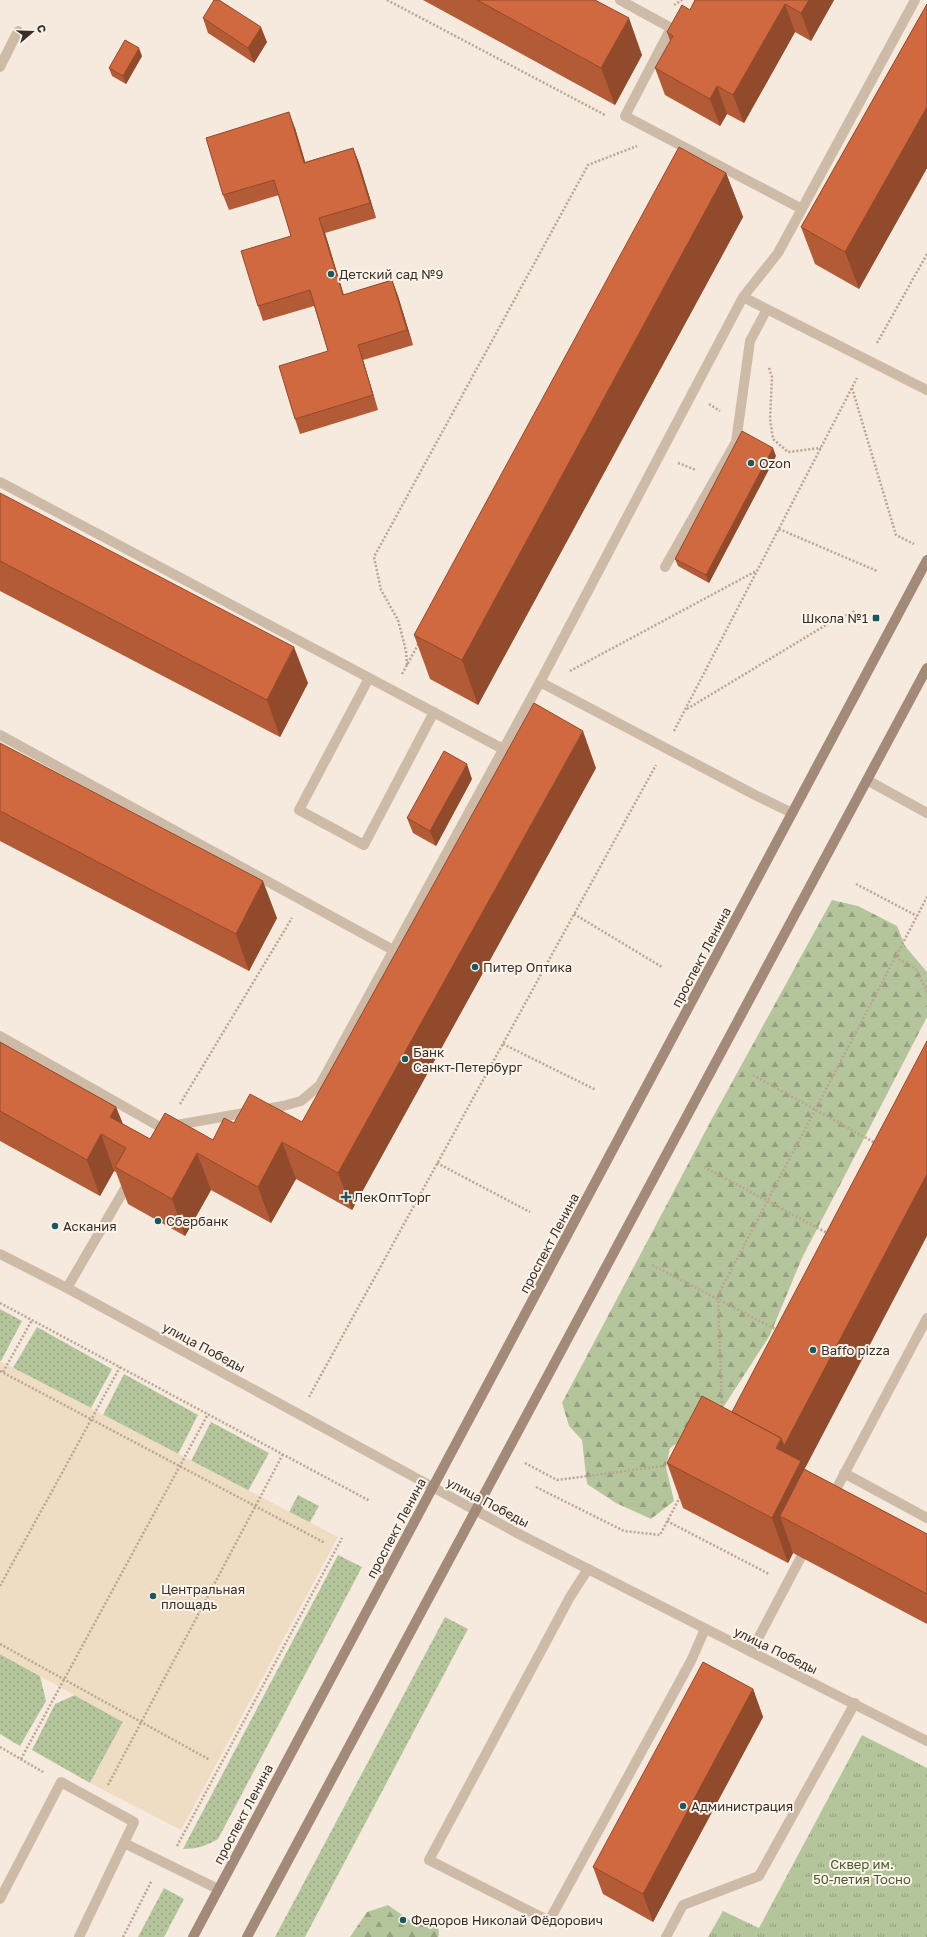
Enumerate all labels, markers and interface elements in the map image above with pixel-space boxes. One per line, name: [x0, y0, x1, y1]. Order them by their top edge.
north arrow: [12, 12, 52, 52]
text: С: [35, 23, 49, 35]
place label: Детский сад №9: [339, 266, 443, 282]
marker: Детский сад №9: [326, 269, 336, 279]
place label: Ozon: [759, 455, 791, 471]
marker: Ozon: [746, 458, 756, 468]
place label: Школа №1: [802, 610, 868, 626]
marker: Школа №1: [871, 613, 881, 623]
street label: проспект Ленина: [668, 904, 734, 1010]
place label: Питер Оптика: [483, 959, 572, 975]
marker: Питер Оптика: [470, 962, 480, 972]
place label: Банк Санкт-Петербург: [413, 1044, 523, 1075]
marker: Банк Санкт-Петербург: [400, 1054, 410, 1064]
place label: ЛекОптТорг: [354, 1189, 431, 1205]
street label: проспект Ленина: [516, 1190, 582, 1296]
marker: ЛекОптТорг: [341, 1192, 351, 1202]
place label: Сбербанк: [166, 1213, 229, 1229]
marker: Сбербанк: [153, 1216, 163, 1226]
place label: Аскания: [63, 1218, 117, 1234]
marker: Аскания: [50, 1221, 60, 1231]
street label: улица Победы: [160, 1318, 248, 1376]
place label: Baffo pizza: [821, 1342, 890, 1358]
marker: Baffo pizza: [808, 1345, 818, 1355]
street label: улица Победы: [444, 1473, 532, 1531]
street label: проспект Ленина: [363, 1475, 429, 1581]
place label: Центральная площадь: [161, 1581, 245, 1612]
marker: Центральная площадь: [148, 1591, 158, 1601]
street label: улица Победы: [731, 1623, 821, 1677]
street label: проспект Ленина: [210, 1761, 276, 1867]
place label: Администрация: [691, 1798, 793, 1814]
marker: Администрация: [678, 1801, 688, 1811]
park label: Сквер им. 50-летия Тосно: [813, 1856, 911, 1887]
place label: Федоров Николай Фёдорович: [411, 1912, 603, 1928]
marker: Федоров Николай Фёдорович: [398, 1915, 408, 1925]

